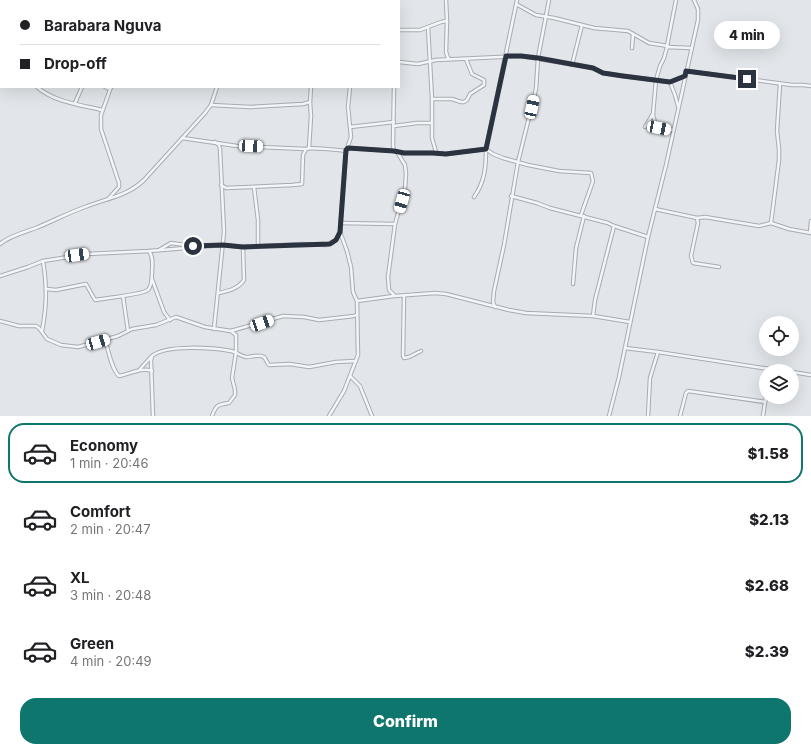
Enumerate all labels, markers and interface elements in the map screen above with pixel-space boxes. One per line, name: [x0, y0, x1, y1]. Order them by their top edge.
text: Barabara Nguva: [44, 16, 162, 35]
callout: 4 min: [714, 21, 780, 49]
text: 4 min: [729, 27, 765, 43]
text: Drop-off: [44, 54, 107, 73]
route end: [738, 70, 756, 88]
car: [524, 94, 540, 120]
car: [646, 120, 672, 136]
car: [239, 139, 263, 153]
car: [393, 188, 411, 214]
route start: [184, 237, 202, 255]
car: [64, 247, 90, 263]
car: [249, 313, 275, 333]
map controls: [759, 316, 799, 404]
button: locate: [759, 316, 799, 356]
car: [85, 333, 111, 351]
button: layers: [759, 364, 799, 404]
icon: car: [22, 435, 58, 471]
text: Economy: [70, 436, 138, 455]
text: $1.58: [748, 444, 789, 463]
text: 1 min · 20:46: [70, 455, 149, 471]
icon: car: [22, 501, 58, 537]
text: Comfort: [70, 502, 131, 521]
text: $2.13: [749, 510, 789, 529]
text: 2 min · 20:47: [70, 521, 151, 537]
icon: car: [22, 567, 58, 603]
text: XL: [70, 568, 90, 587]
text: $2.68: [745, 576, 789, 595]
text: 3 min · 20:48: [70, 587, 151, 603]
icon: car: [22, 633, 58, 669]
text: Green: [70, 634, 114, 653]
text: $2.39: [745, 642, 789, 661]
text: 4 min · 20:49: [70, 653, 152, 669]
button: Confirm: [20, 698, 791, 744]

